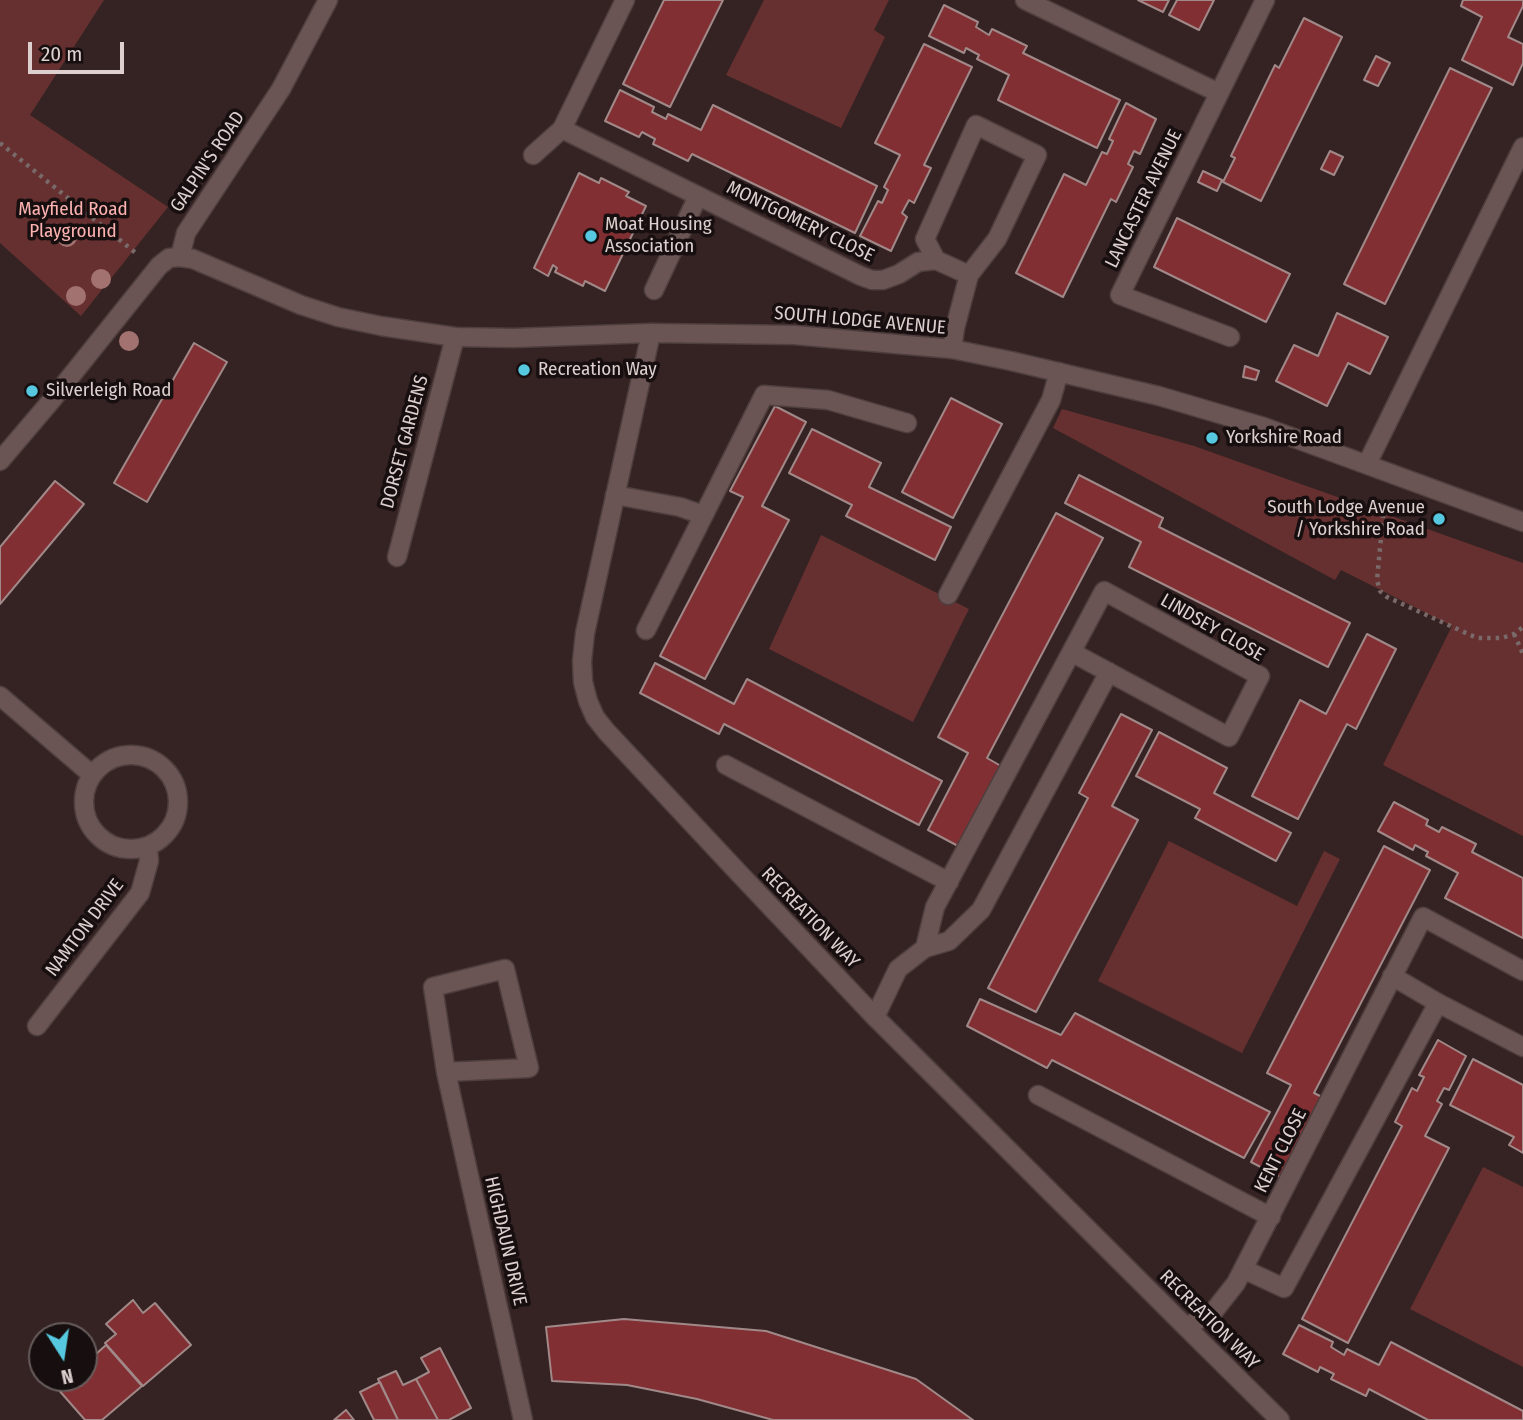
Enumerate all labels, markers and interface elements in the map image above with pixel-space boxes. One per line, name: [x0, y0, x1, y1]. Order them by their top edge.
scale bar: [32, 28, 128, 72]
text: 20 m: [41, 41, 82, 67]
street label: GALPIN'S ROAD: [166, 107, 250, 217]
street label: LANCASTER AVENUE: [1101, 126, 1187, 272]
street label: MONTGOMERY CLOSE: [723, 176, 877, 268]
park label: Mayfield Road Playground: [18, 199, 128, 243]
place label: Moat Housing Association: [605, 214, 712, 258]
marker: Moat Housing Association: [583, 228, 599, 244]
street label: SOUTH LODGE AVENUE: [773, 302, 947, 340]
place label: Recreation Way: [538, 359, 657, 381]
marker: Recreation Way: [516, 362, 532, 378]
street label: DORSET GARDENS: [376, 373, 434, 511]
place label: Silverleigh Road: [46, 380, 171, 402]
marker: Silverleigh Road: [24, 383, 40, 399]
place label: Yorkshire Road: [1226, 427, 1342, 449]
marker: Yorkshire Road: [1204, 430, 1220, 446]
place label: South Lodge Avenue / Yorkshire Road: [1267, 497, 1425, 541]
marker: South Lodge Avenue / Yorkshire Road: [1431, 511, 1447, 527]
street label: LINDSEY CLOSE: [1156, 589, 1268, 667]
street label: RECREATION WAY: [756, 863, 864, 973]
street label: NAMTON DRIVE: [41, 875, 129, 981]
street label: KENT CLOSE: [1250, 1105, 1312, 1197]
street label: HIGHDAUN DRIVE: [479, 1174, 531, 1308]
street label: RECREATION WAY: [1154, 1265, 1264, 1375]
north arrow: [28, 1322, 98, 1392]
text: N: [59, 1364, 75, 1389]

